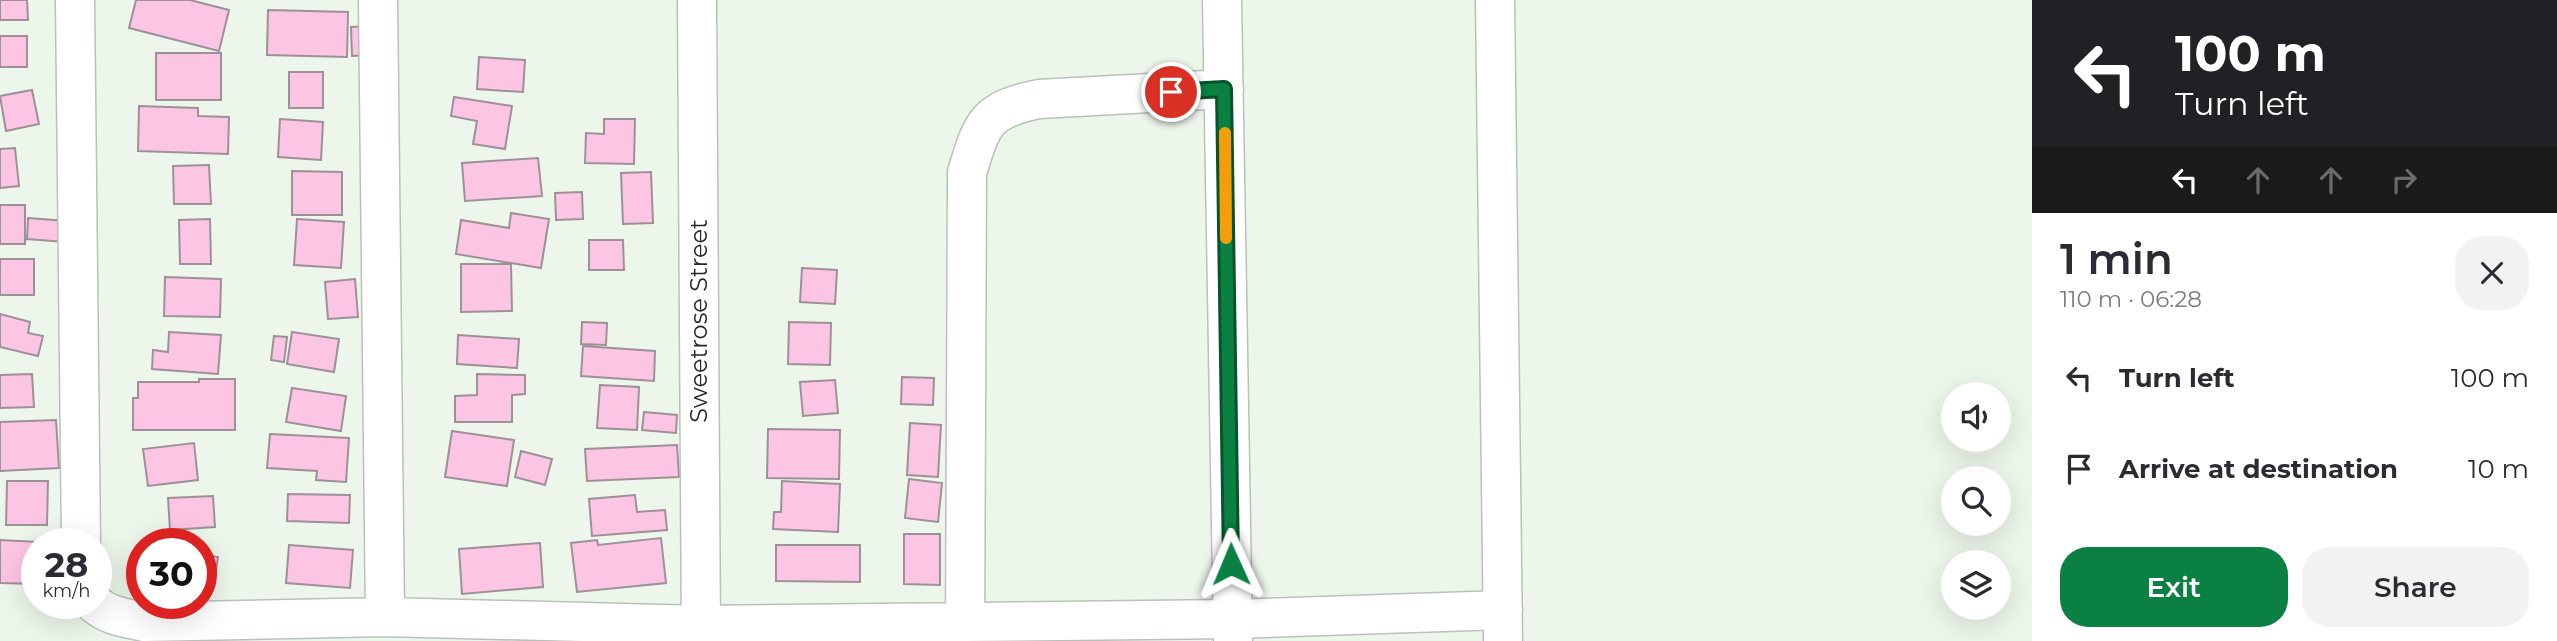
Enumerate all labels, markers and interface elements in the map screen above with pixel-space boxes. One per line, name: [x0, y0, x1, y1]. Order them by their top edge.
text: 100 m: [2175, 24, 2326, 83]
icon: left: [2060, 28, 2151, 119]
pin: [1141, 62, 1201, 122]
icon: arrive: [1152, 73, 1190, 111]
text: Turn left: [2175, 84, 2309, 123]
icon: left: [2166, 161, 2204, 199]
icon: ahead: [2239, 161, 2277, 199]
icon: ahead: [2312, 161, 2350, 199]
icon: right: [2385, 161, 2423, 199]
street label: Sweetrose Street: [684, 219, 713, 423]
text: 1 min: [2060, 233, 2173, 285]
button: close: [2455, 236, 2529, 310]
text: 110 m · 06:28: [2060, 285, 2202, 313]
icon: left: [2060, 359, 2098, 397]
text: Turn left: [2119, 362, 2235, 394]
text: 100 m: [2451, 362, 2529, 394]
map controls: [1941, 382, 2011, 620]
button: sound: [1941, 382, 2011, 452]
icon: arrive: [2060, 450, 2098, 488]
text: Arrive at destination: [2119, 453, 2398, 485]
text: 10 m: [2468, 453, 2529, 485]
button: search: [1941, 466, 2011, 536]
position arrow: [1194, 527, 1268, 601]
speed limit sign: 30: [126, 528, 217, 619]
text: 28: [45, 543, 88, 586]
button: Exit: [2060, 547, 2288, 627]
button: Share: [2302, 547, 2529, 627]
button: layers: [1941, 550, 2011, 620]
text: km/h: [42, 580, 91, 602]

